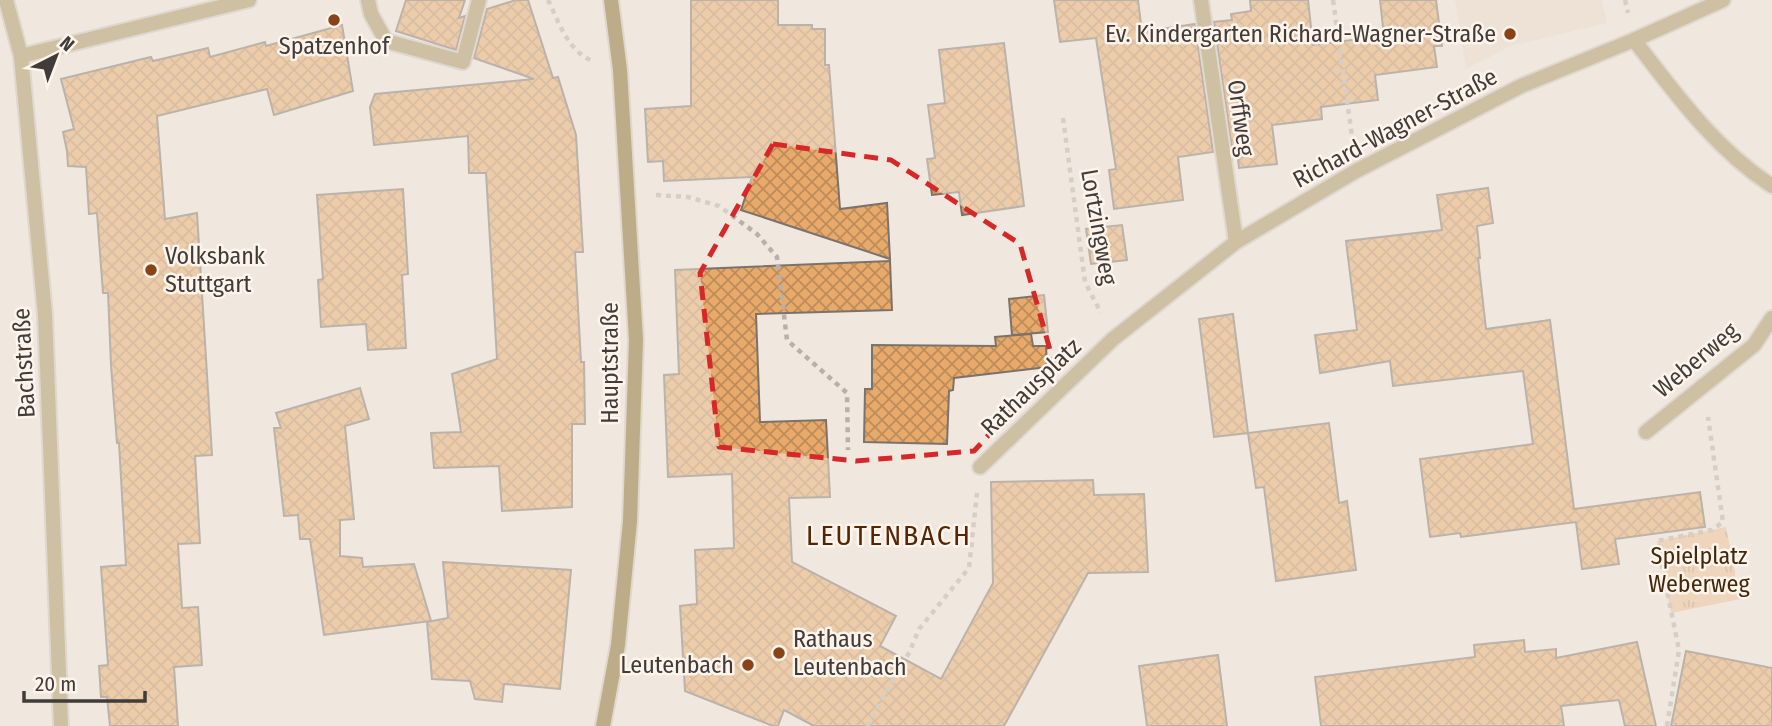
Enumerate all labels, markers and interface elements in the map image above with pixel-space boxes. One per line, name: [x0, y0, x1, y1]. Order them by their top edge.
marker: Spatzenhof: [326, 12, 342, 28]
place label: Ev. Kindergarten Richard-Wagner-Straße: [1105, 20, 1496, 48]
north arrow: [21, 21, 91, 91]
marker: Ev. Kindergarten Richard-Wagner-Straße: [1502, 26, 1518, 42]
text: N: [55, 31, 79, 56]
place label: Spatzenhof: [279, 32, 391, 60]
street label: Richard-Wagner-Straße: [1288, 62, 1502, 194]
street label: Orffweg: [1222, 78, 1260, 159]
street label: Lortzingweg: [1075, 167, 1123, 288]
place label: Volksbank Stuttgart: [165, 242, 266, 298]
marker: Volksbank Stuttgart: [143, 262, 159, 278]
street label: Hauptstraße: [596, 302, 624, 424]
street label: Bachstraße: [7, 307, 41, 419]
street label: Weberweg: [1648, 316, 1744, 403]
street label: Rathausplatz: [975, 333, 1087, 441]
district label: LEUTENBACH: [806, 519, 972, 552]
park label: Spielplatz Weberweg: [1648, 542, 1750, 598]
place label: Rathaus Leutenbach: [793, 625, 907, 681]
marker: Rathaus Leutenbach: [771, 645, 787, 661]
place label: Leutenbach: [620, 651, 734, 679]
marker: Leutenbach: [740, 657, 756, 673]
scale bar: [24, 660, 145, 704]
text: 20 m: [35, 671, 76, 697]

